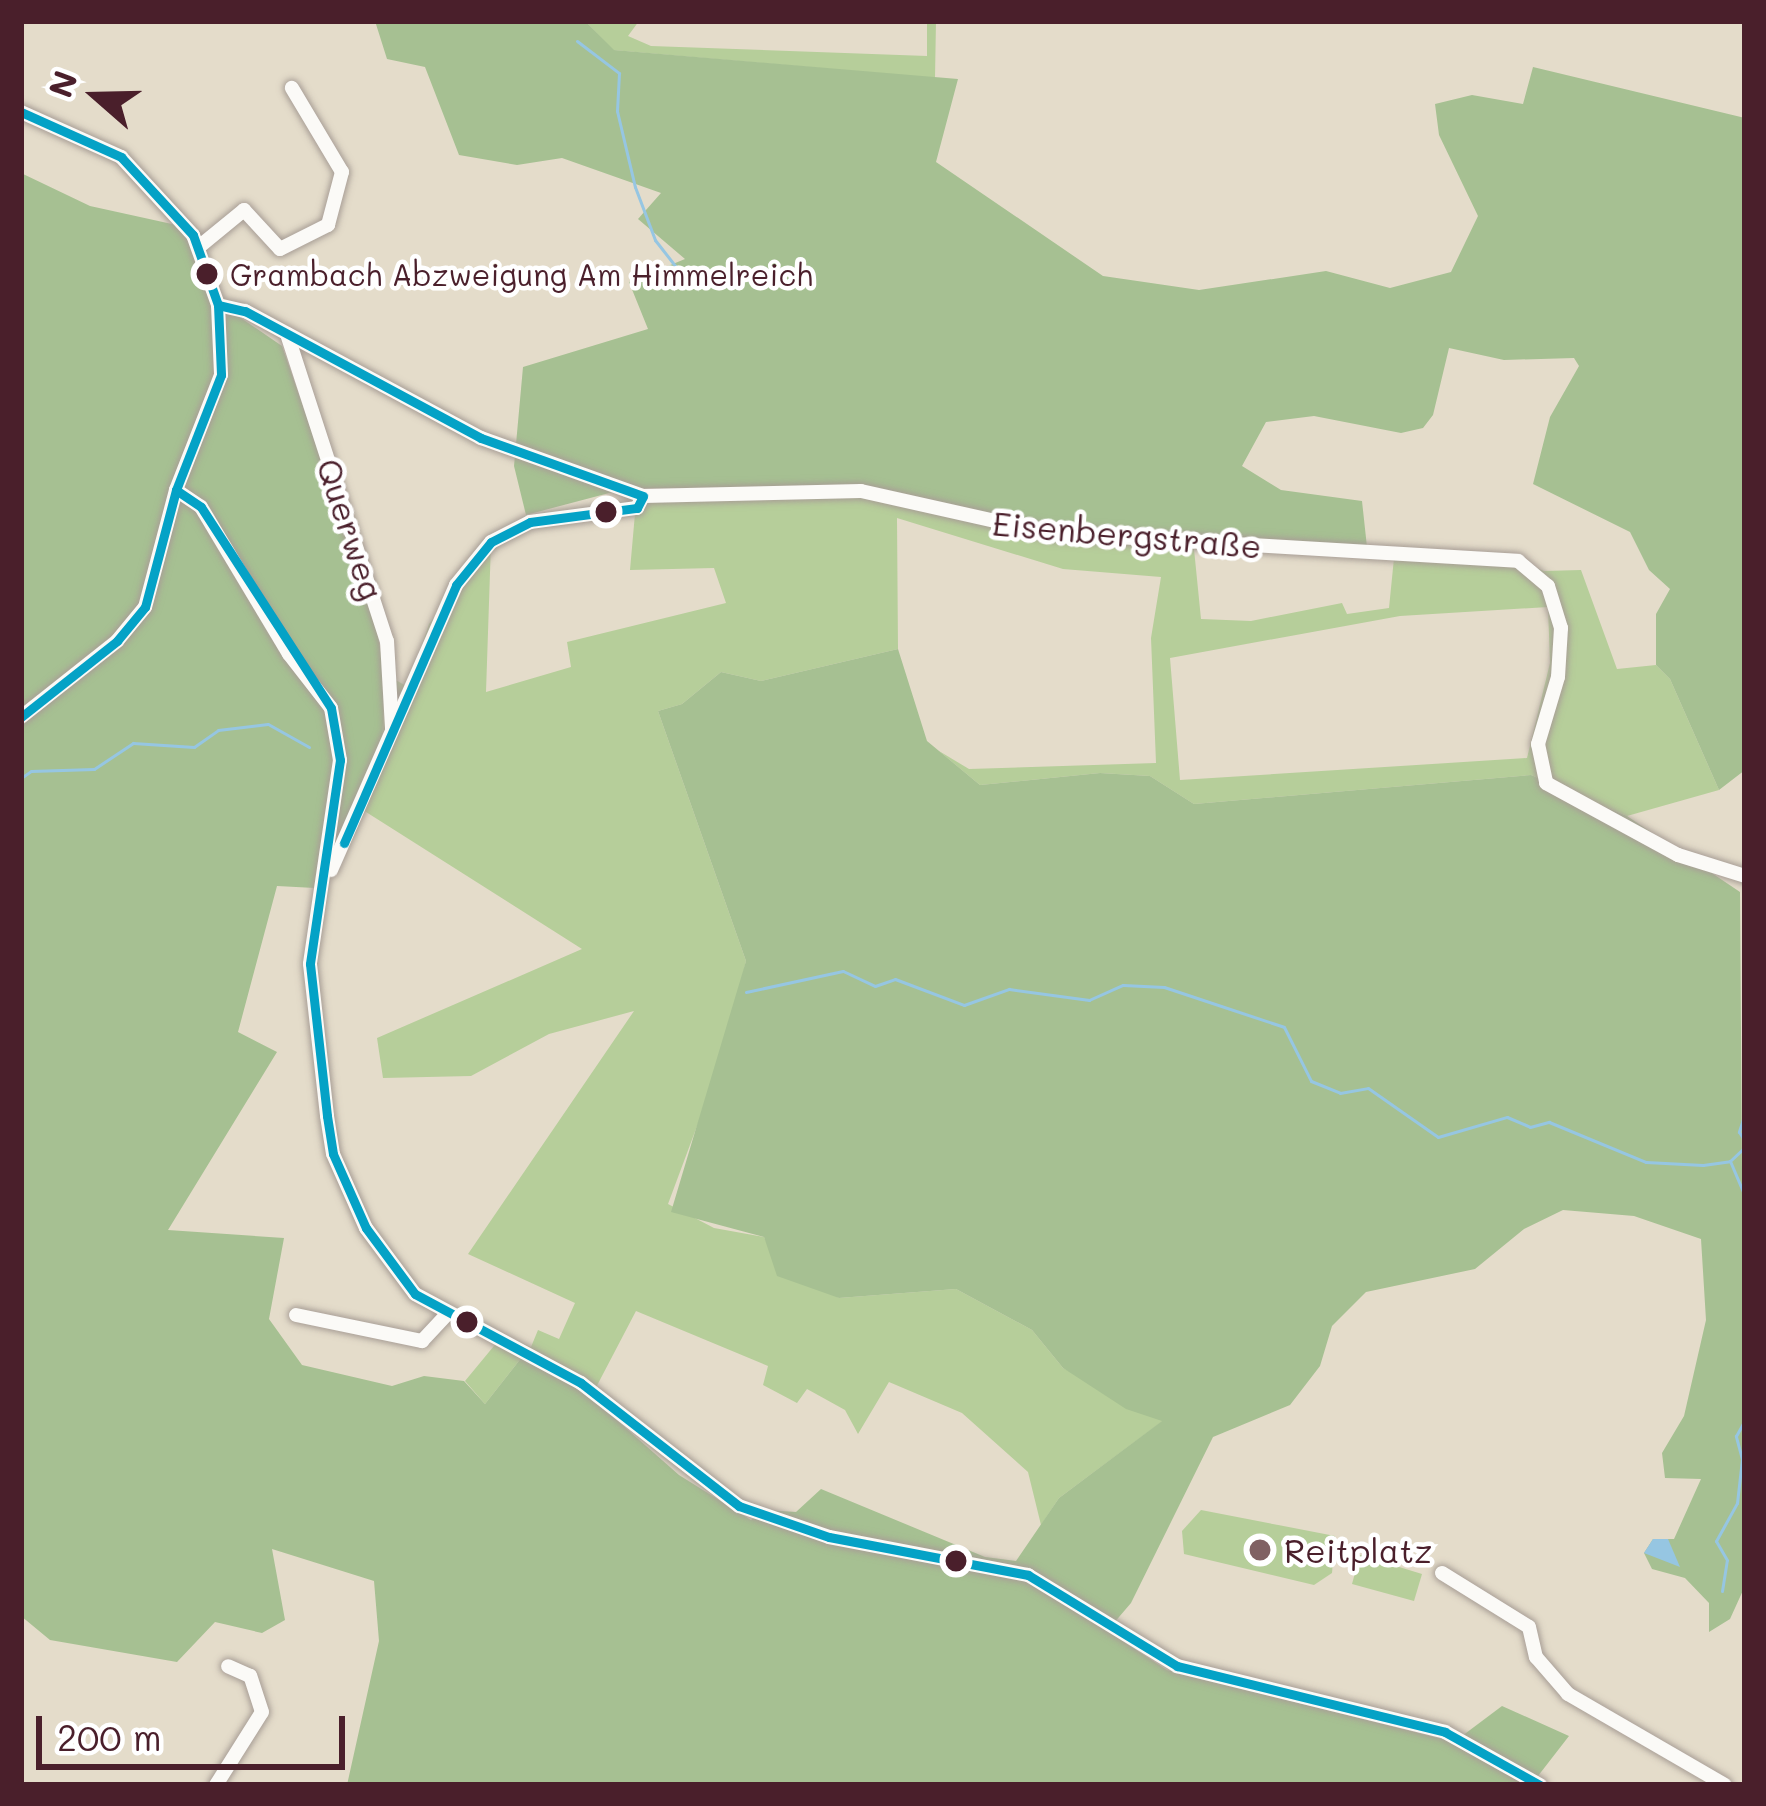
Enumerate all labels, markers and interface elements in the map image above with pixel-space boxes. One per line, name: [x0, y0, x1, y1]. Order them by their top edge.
north arrow: [36, 36, 156, 156]
text: N: [37, 64, 86, 103]
place label: Grambach Abzweigung Am Himmelreich: [230, 256, 813, 292]
marker: Grambach Abzweigung Am Himmelreich: [196, 263, 218, 285]
street label: Querweg: [310, 453, 392, 605]
unlabelled marker: [595, 501, 617, 523]
street label: Eisenbergstraße: [991, 503, 1263, 565]
unlabelled marker: [456, 1311, 478, 1333]
place label: Reitplatz: [1284, 1530, 1432, 1570]
marker: Reitplatz: [1247, 1537, 1273, 1563]
unlabelled marker: [945, 1550, 967, 1572]
scale bar: [42, 1692, 351, 1766]
text: 200 m: [57, 1713, 162, 1760]

